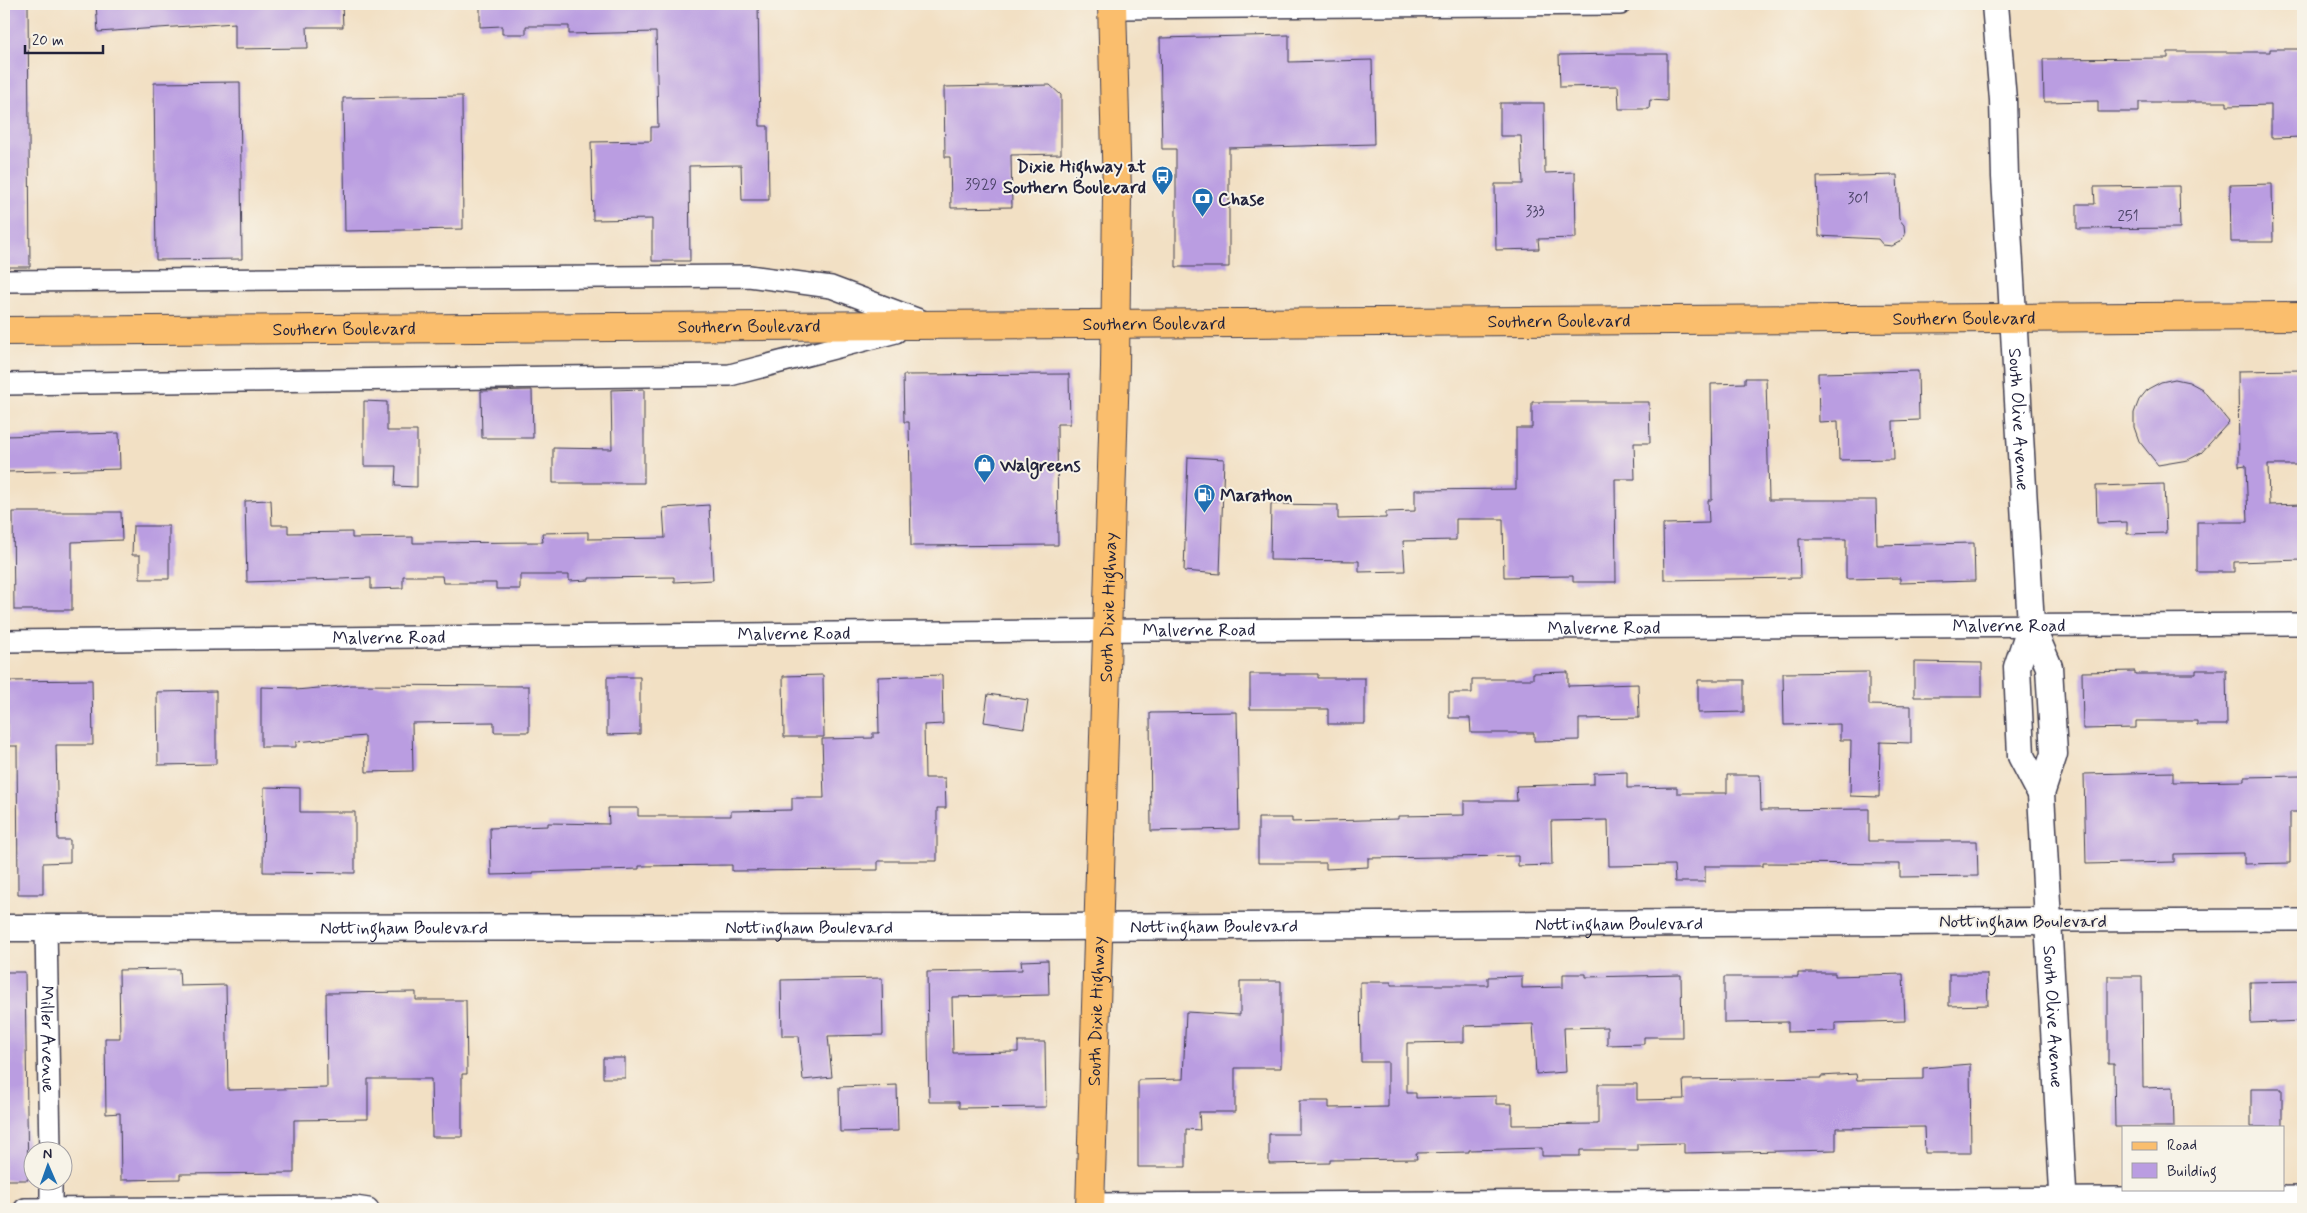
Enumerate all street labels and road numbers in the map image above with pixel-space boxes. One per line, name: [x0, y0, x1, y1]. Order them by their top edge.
street label: Southern Boulevard: [1892, 307, 2036, 332]
street label: Southern Boulevard: [1487, 309, 1631, 334]
street label: Southern Boulevard: [1082, 312, 1226, 337]
street label: Southern Boulevard: [677, 315, 821, 340]
street label: Southern Boulevard: [272, 317, 416, 342]
street label: South Olive Avenue: [2002, 347, 2034, 491]
street label: South Dixie Highway: [1095, 532, 1124, 683]
street label: Malverne Road: [1952, 614, 2065, 639]
street label: Malverne Road: [1547, 616, 1660, 641]
street label: Malverne Road: [1142, 618, 1255, 643]
street label: Malverne Road: [737, 622, 851, 647]
street label: Malverne Road: [332, 626, 446, 651]
street label: Nottingham Boulevard: [1939, 910, 2107, 936]
street label: Nottingham Boulevard: [1535, 912, 1703, 939]
street label: Nottingham Boulevard: [1130, 915, 1298, 941]
street label: Nottingham Boulevard: [725, 916, 893, 942]
street label: Nottingham Boulevard: [320, 917, 488, 943]
street label: South Dixie Highway: [1083, 936, 1112, 1087]
street label: South Olive Avenue: [2036, 945, 2068, 1089]
street label: Miller Avenue: [34, 985, 60, 1093]

